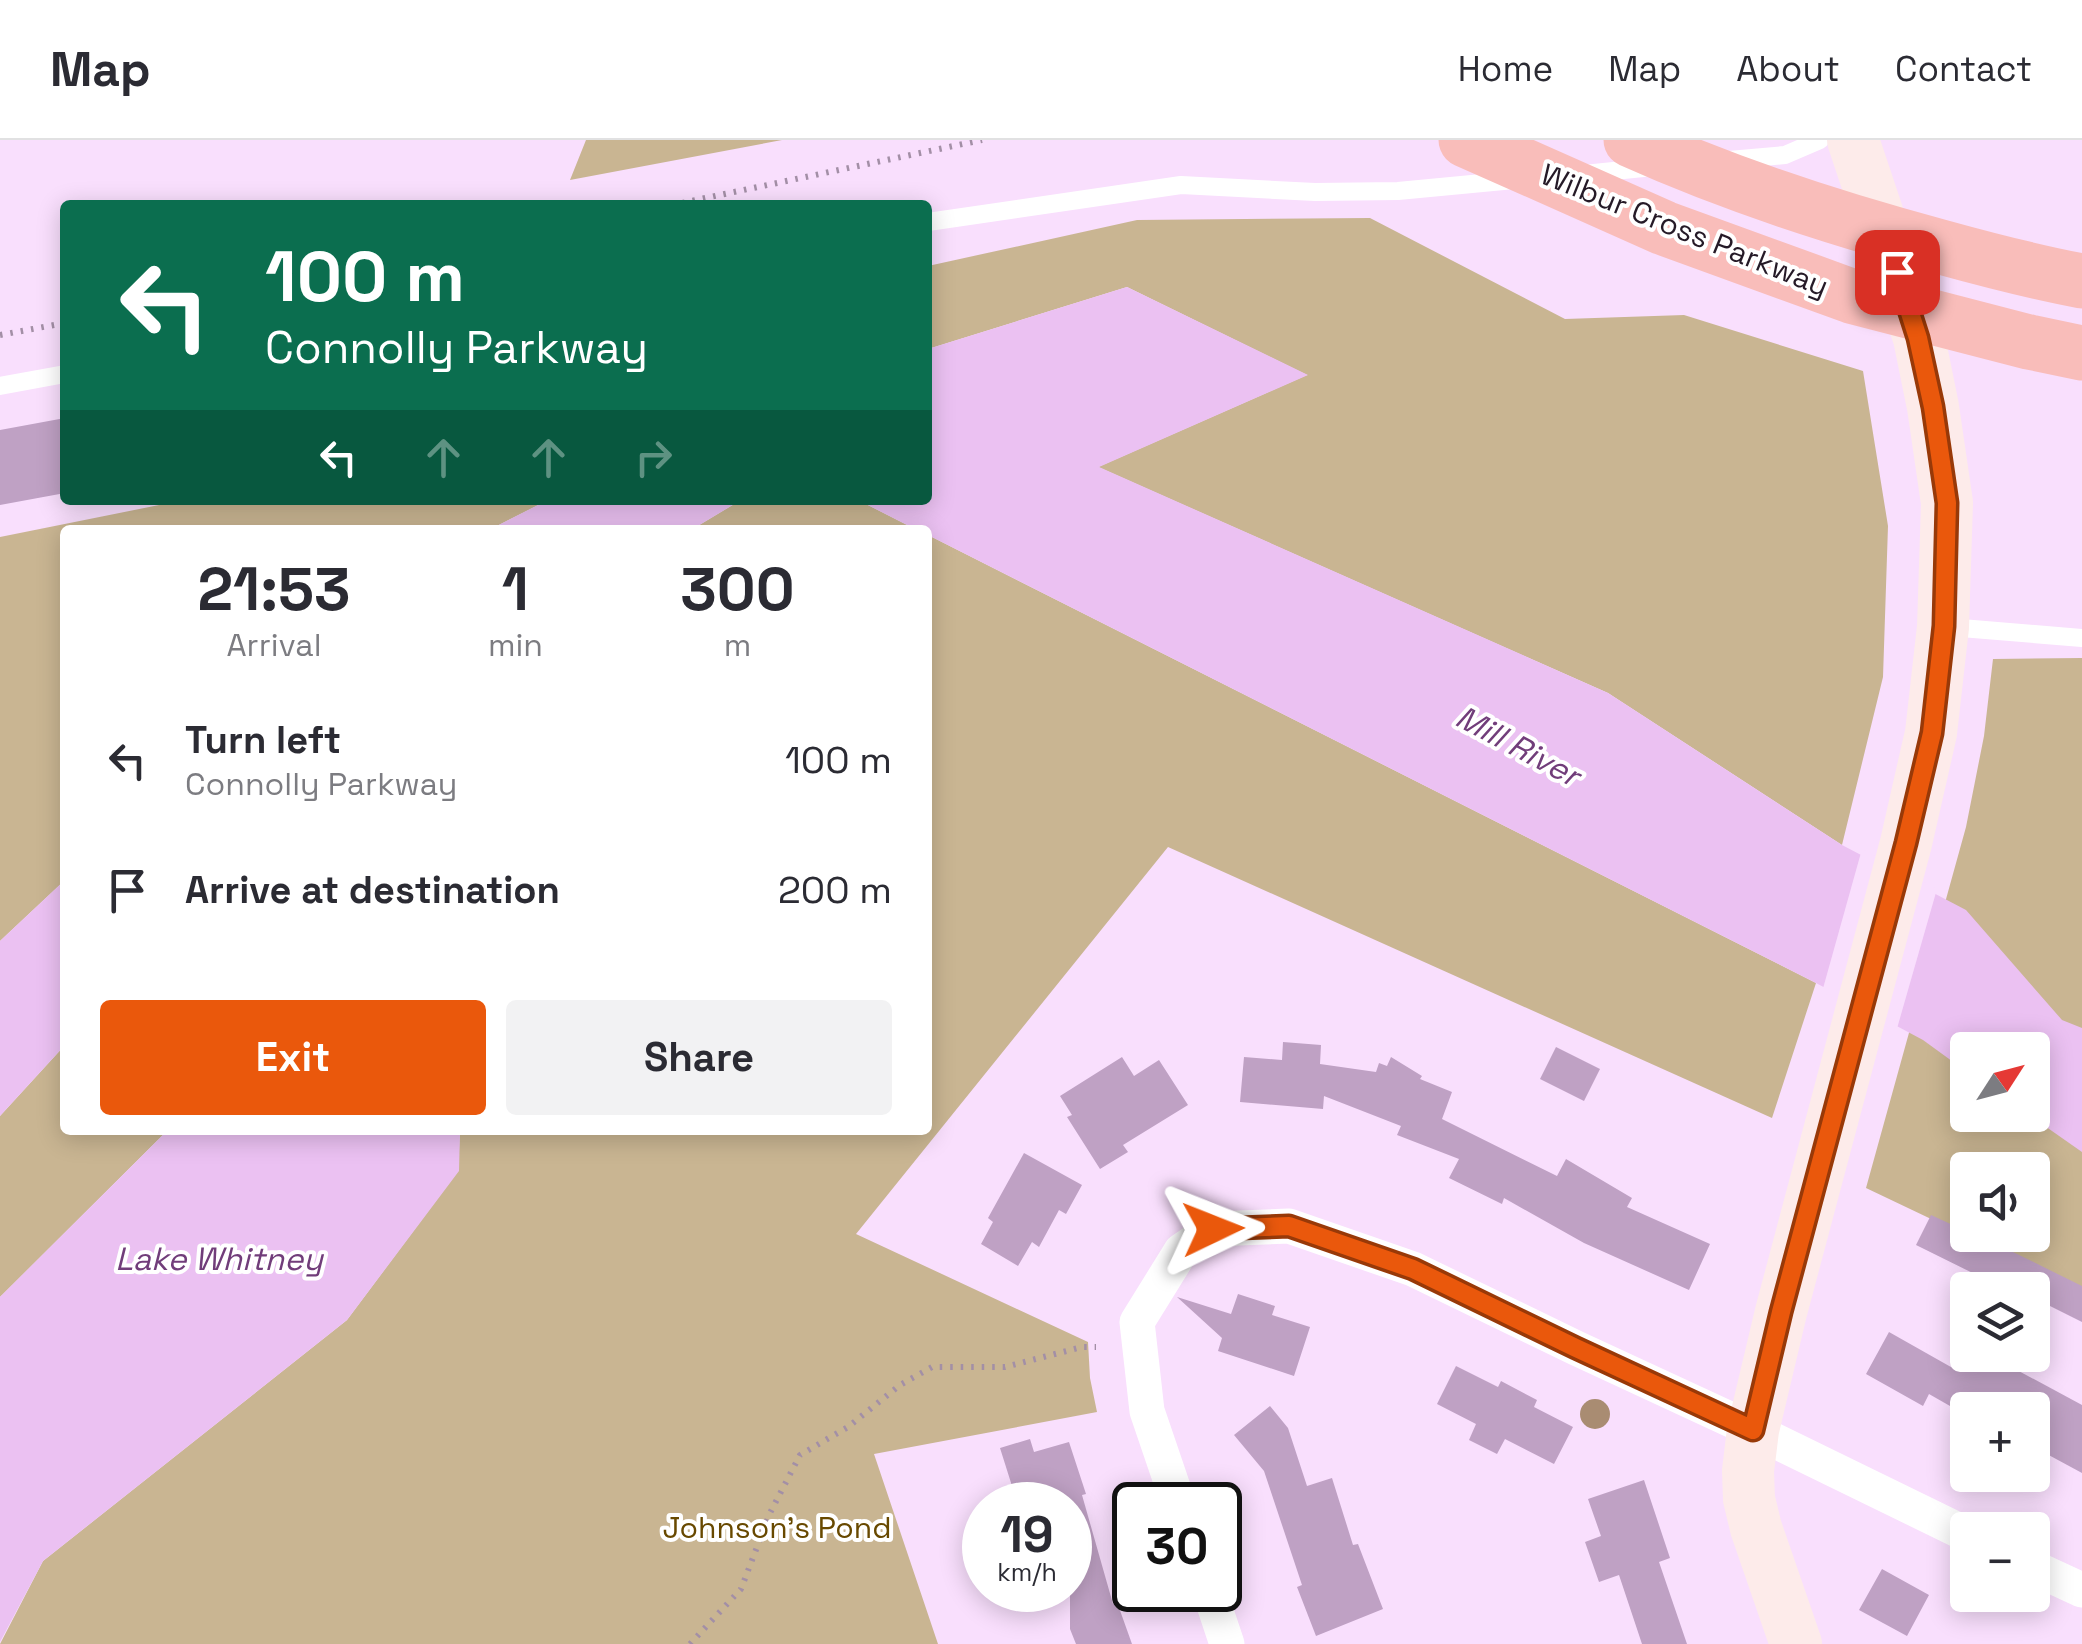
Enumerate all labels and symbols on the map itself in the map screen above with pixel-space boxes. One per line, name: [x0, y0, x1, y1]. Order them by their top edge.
street label: Wilbur Cross Parkway: [1535, 154, 1835, 306]
pin: [1855, 230, 1940, 315]
water label: Mill River: [1449, 697, 1590, 797]
north arrow: [1950, 1032, 2050, 1132]
position arrow: [1161, 1177, 1265, 1281]
water label: Lake Whitney: [115, 1239, 324, 1279]
speed limit sign: 30: [1112, 1482, 1242, 1612]
park label: Johnson's Pond: [663, 1508, 891, 1547]

